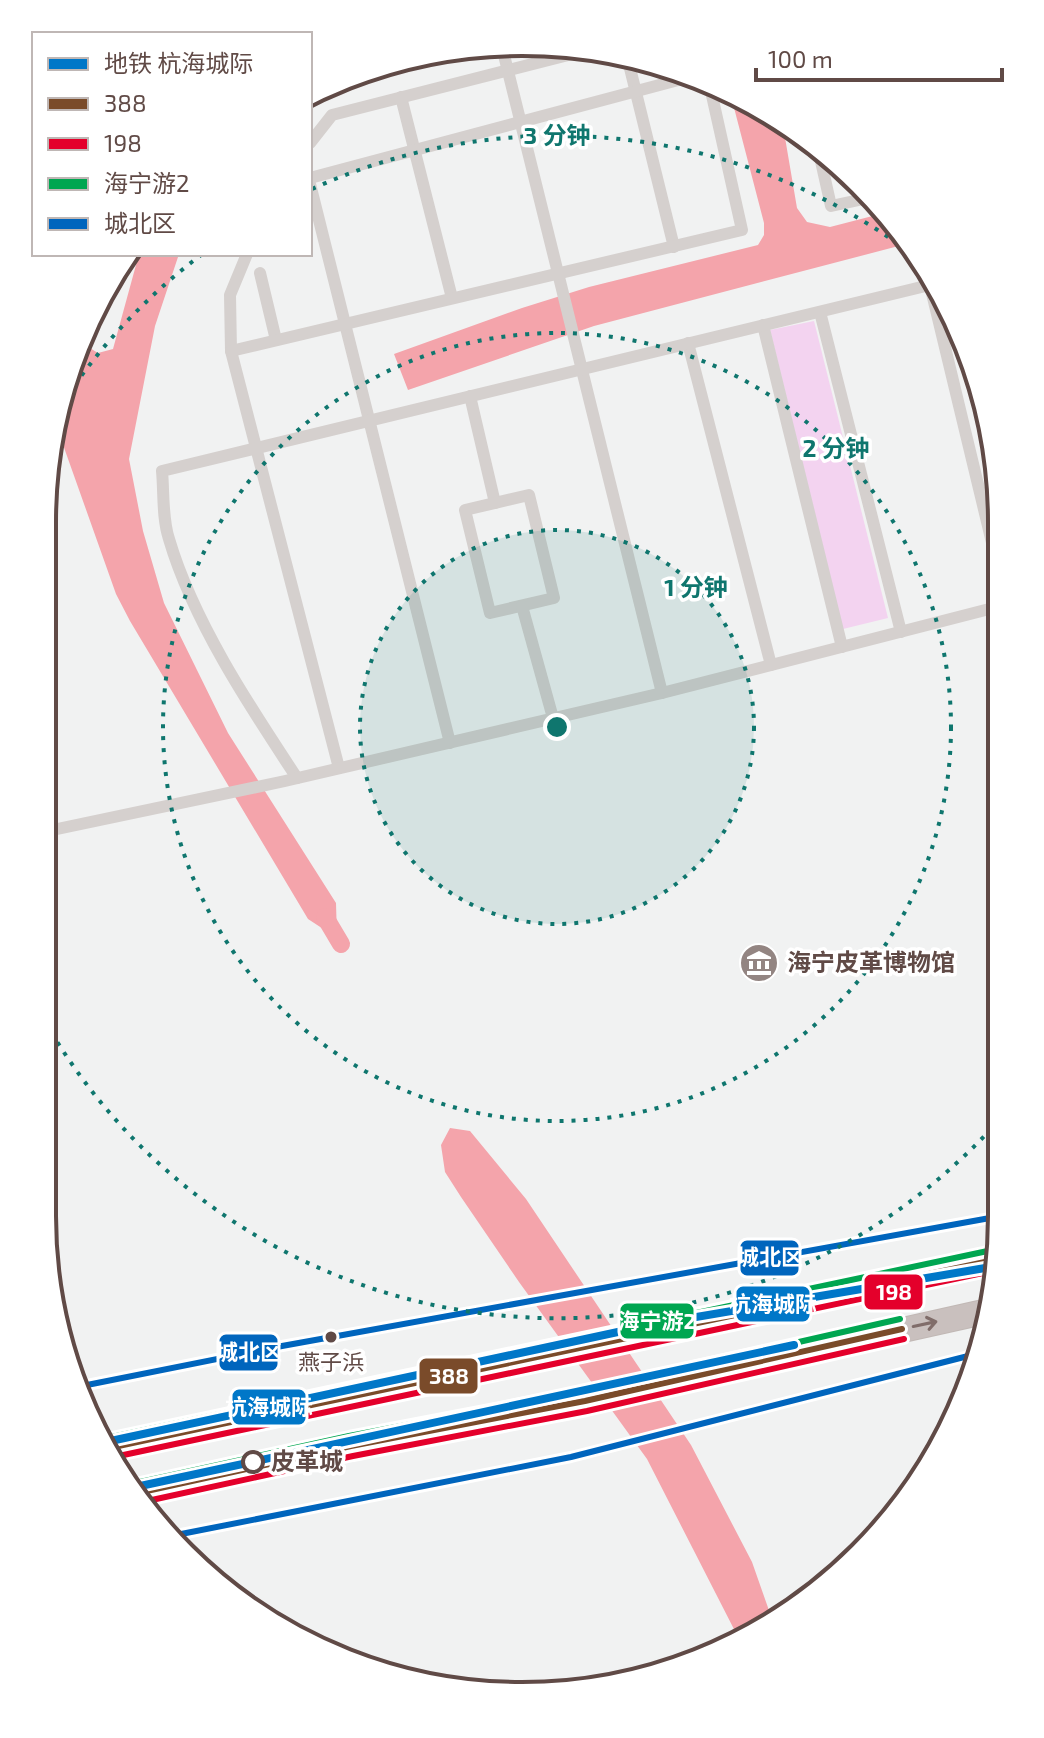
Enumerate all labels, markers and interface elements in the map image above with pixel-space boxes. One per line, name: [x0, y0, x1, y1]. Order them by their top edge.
legend: [32, 32, 312, 256]
scale bar: [756, 32, 1002, 82]
text: 100 m: [768, 44, 833, 73]
text: 地铁 杭海城际: [104, 48, 253, 77]
text: 388: [104, 88, 146, 117]
text: 3 分钟: [524, 120, 590, 149]
text: 198: [104, 128, 142, 157]
text: 海宁游2: [104, 168, 190, 197]
text: 城北区: [104, 208, 176, 237]
text: 2 分钟: [802, 433, 870, 462]
text: 1 分钟: [664, 572, 728, 601]
centre of rings: [543, 713, 571, 741]
museum icon: 海宁皮革博物馆: [738, 942, 780, 984]
place label: 海宁皮革博物馆: [787, 947, 955, 976]
line badge: 城北区: [739, 1239, 800, 1277]
text: 城北区: [737, 1243, 803, 1269]
line badge: 198: [863, 1273, 924, 1311]
text: 198: [876, 1278, 912, 1304]
line badge: 杭海城际: [735, 1285, 811, 1323]
text: 杭海城际: [729, 1290, 817, 1316]
line badge: 海宁游2: [619, 1302, 695, 1340]
text: 海宁游2: [618, 1307, 696, 1333]
one-way arrow: [911, 1316, 937, 1331]
marker: 燕子浜: [323, 1329, 339, 1345]
line badge: 城北区: [218, 1333, 279, 1372]
text: 城北区: [216, 1338, 282, 1364]
place label: 燕子浜: [298, 1348, 364, 1374]
line badge: 388: [418, 1357, 479, 1395]
text: 388: [429, 1362, 469, 1388]
line badge: 杭海城际: [231, 1388, 307, 1426]
text: 杭海城际: [225, 1393, 313, 1419]
place label: 皮革城: [271, 1446, 343, 1475]
marker: 皮革城: [242, 1451, 264, 1473]

